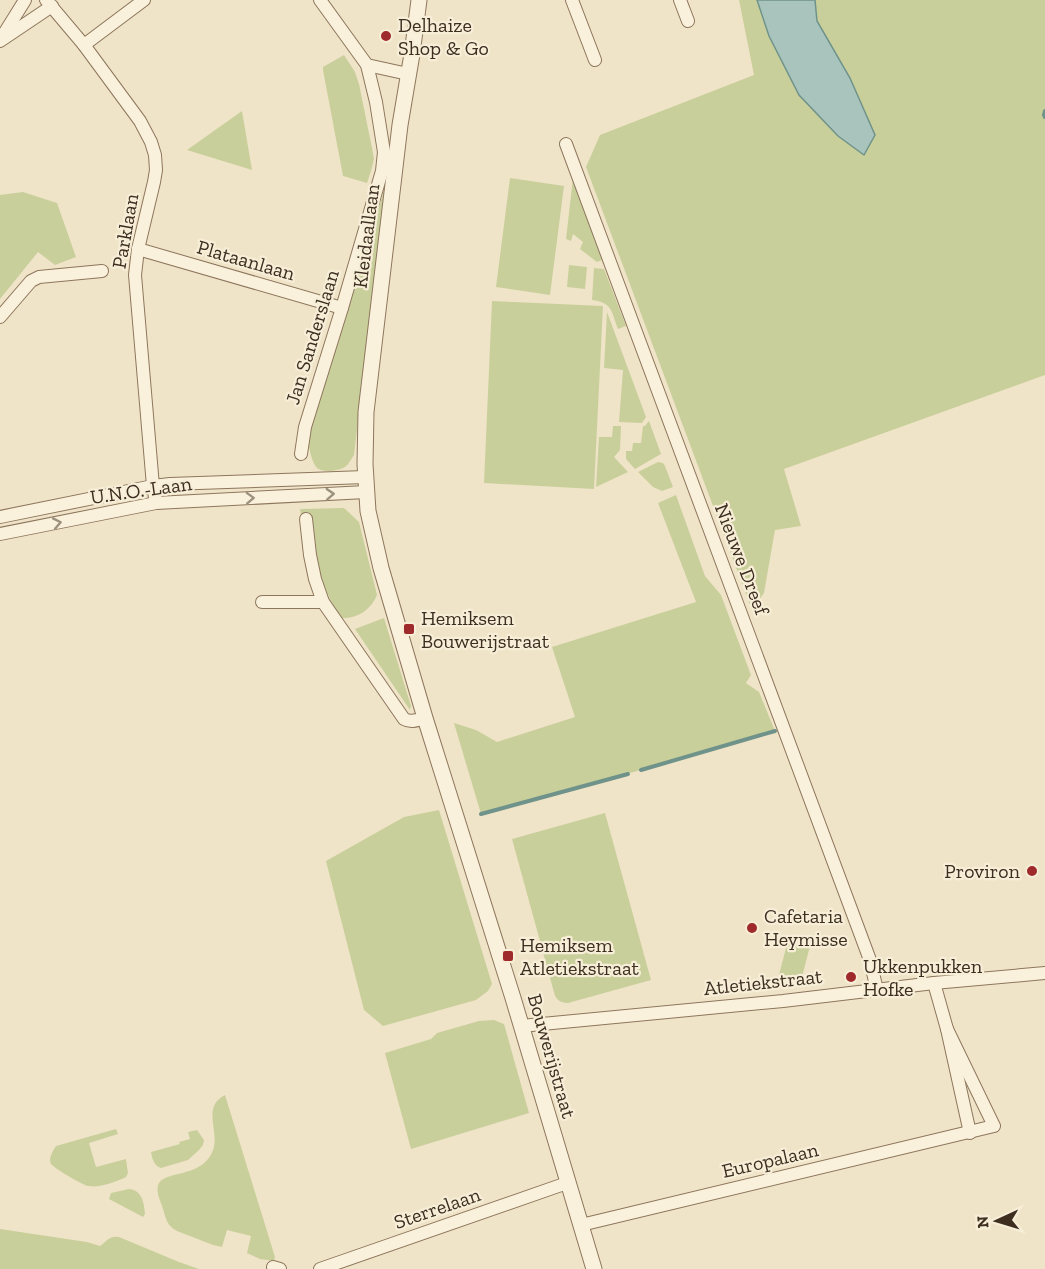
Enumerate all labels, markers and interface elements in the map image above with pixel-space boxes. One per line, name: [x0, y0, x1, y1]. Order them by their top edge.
place label: Delhaize Shop & Go: [398, 13, 489, 60]
marker: Delhaize Shop & Go: [379, 29, 393, 43]
street label: Kleidaallaan: [348, 182, 384, 290]
street label: Parklaan: [107, 191, 143, 270]
street label: Plataanlaan: [194, 235, 298, 286]
street label: Jan Sanderslaan: [280, 266, 344, 407]
street label: U.N.O.-Laan: [89, 471, 194, 509]
one-way arrow: [325, 487, 334, 500]
one-way arrow: [246, 492, 255, 504]
street label: Nieuwe Dreef: [710, 500, 775, 619]
one-way arrow: [52, 517, 62, 530]
place label: Hemiksem Bouwerijstraat: [421, 606, 550, 653]
marker: Hemiksem Bouwerijstraat: [402, 622, 416, 636]
place label: Proviron: [944, 859, 1021, 883]
marker: Proviron: [1025, 864, 1039, 878]
place label: Cafetaria Heymisse: [764, 904, 848, 951]
marker: Cafetaria Heymisse: [745, 921, 759, 935]
place label: Hemiksem Atletiekstraat: [520, 933, 640, 980]
marker: Hemiksem Atletiekstraat: [501, 949, 515, 963]
place label: Ukkenpukken Hofke: [863, 954, 983, 1001]
street label: Atletiekstraat: [703, 964, 824, 1000]
marker: Ukkenpukken Hofke: [844, 970, 858, 984]
street label: Bouwerijstraat: [523, 991, 581, 1121]
street label: Europalaan: [719, 1137, 821, 1183]
street label: Sterrelaan: [391, 1182, 484, 1234]
north arrow: [967, 1191, 1027, 1251]
text: N: [973, 1215, 992, 1229]

